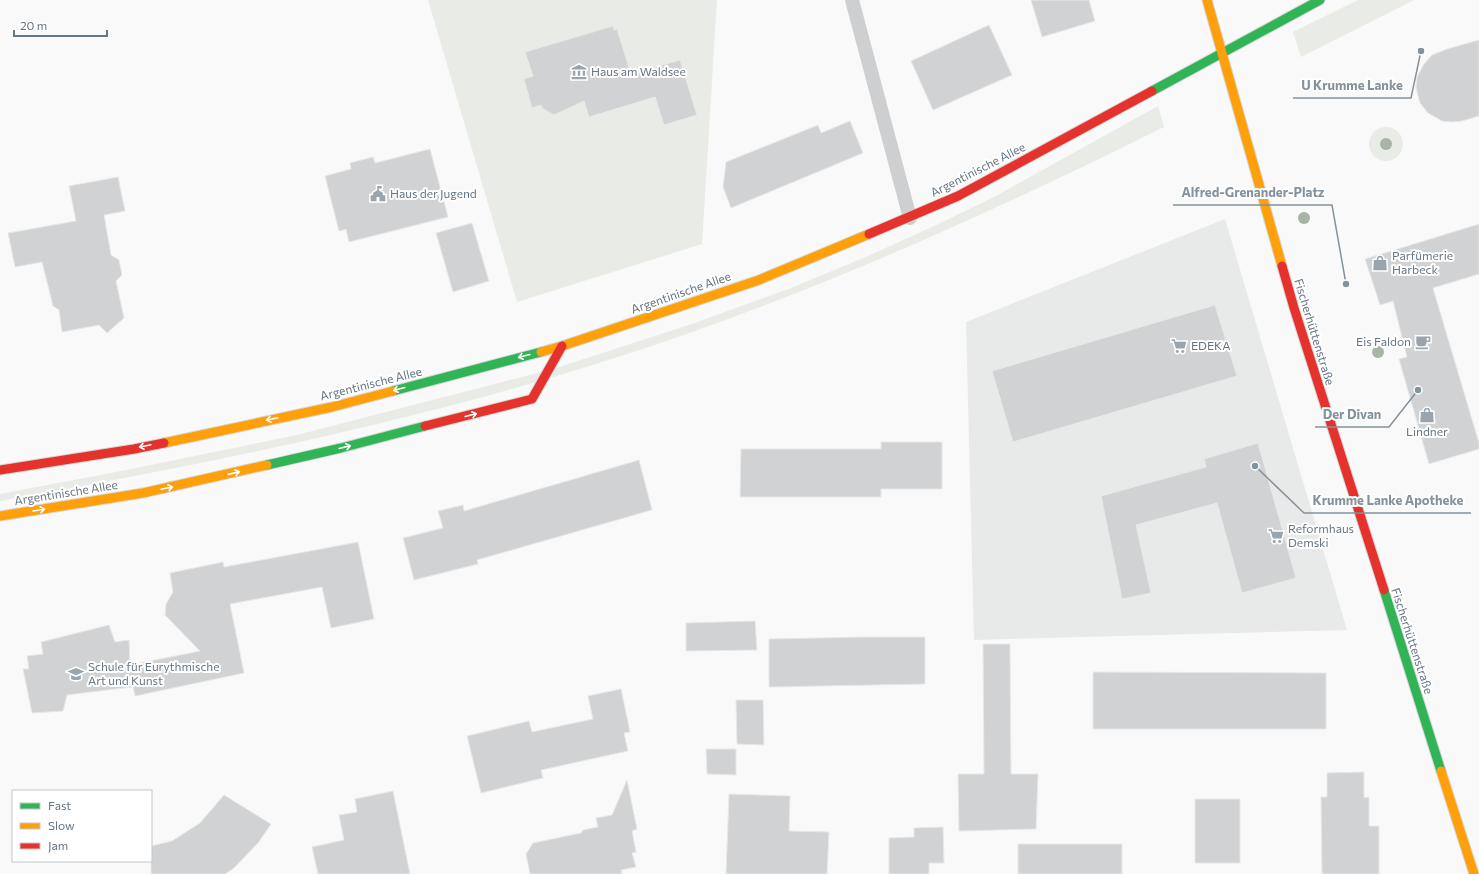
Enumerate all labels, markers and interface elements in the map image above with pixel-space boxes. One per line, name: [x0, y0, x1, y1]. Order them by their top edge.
scale bar: [14, 12, 107, 38]
text: 20 m: [20, 18, 47, 32]
museum icon: Haus am Waldsee: [570, 63, 588, 81]
place label: Haus am Waldsee: [591, 64, 686, 78]
callout: U Krumme Lanke: [1293, 73, 1411, 98]
text: U Krumme Lanke: [1301, 77, 1403, 93]
street label: Argentinische Allee: [928, 139, 1027, 199]
callout: Alfred-Grenander-Platz: [1173, 180, 1332, 205]
text: Alfred-Grenander-Platz: [1181, 184, 1325, 200]
public building icon: Haus der Jugend: [369, 185, 387, 203]
place label: Haus der Jugend: [390, 186, 477, 201]
place label: Parfümerie Harbeck: [1392, 248, 1453, 276]
shop icon: Parfümerie Harbeck: [1371, 254, 1389, 272]
street label: Argentinische Allee: [629, 268, 732, 316]
street label: Fischerhüttenstraße: [1292, 277, 1338, 387]
cafe icon: Eis Faldon: [1414, 333, 1432, 351]
place label: Eis Faldon: [1356, 334, 1411, 348]
supermarket icon: EDEKA: [1170, 337, 1188, 355]
place label: EDEKA: [1191, 338, 1230, 352]
one-way arrow: [518, 352, 531, 360]
street label: Argentinische Allee: [318, 364, 423, 402]
one-way arrow: [392, 386, 405, 393]
callout: Der Divan: [1315, 402, 1389, 427]
text: Der Divan: [1323, 406, 1381, 422]
shop icon: Lindner: [1418, 406, 1436, 424]
one-way arrow: [465, 410, 478, 418]
one-way arrow: [266, 416, 279, 424]
place label: Lindner: [1406, 424, 1448, 438]
one-way arrow: [339, 442, 352, 450]
one-way arrow: [139, 443, 152, 451]
one-way arrow: [227, 468, 240, 476]
street label: Argentinische Allee: [13, 477, 119, 507]
one-way arrow: [160, 483, 173, 491]
callout: Krumme Lanke Apotheke: [1304, 488, 1471, 513]
text: Krumme Lanke Apotheke: [1313, 492, 1464, 508]
one-way arrow: [32, 506, 45, 514]
place label: Reformhaus Demski: [1288, 521, 1354, 549]
supermarket icon: Reformhaus Demski: [1267, 527, 1285, 545]
street label: Fischerhüttenstraße: [1389, 586, 1437, 696]
place label: Schule für Eurythmische Art und Kunst: [88, 659, 220, 687]
school or university icon: Schule für Eurythmische Art und Kunst: [67, 665, 85, 683]
legend: [12, 790, 152, 862]
text: Fast: [48, 798, 71, 812]
text: Slow: [48, 818, 75, 832]
text: Jam: [48, 838, 68, 853]

